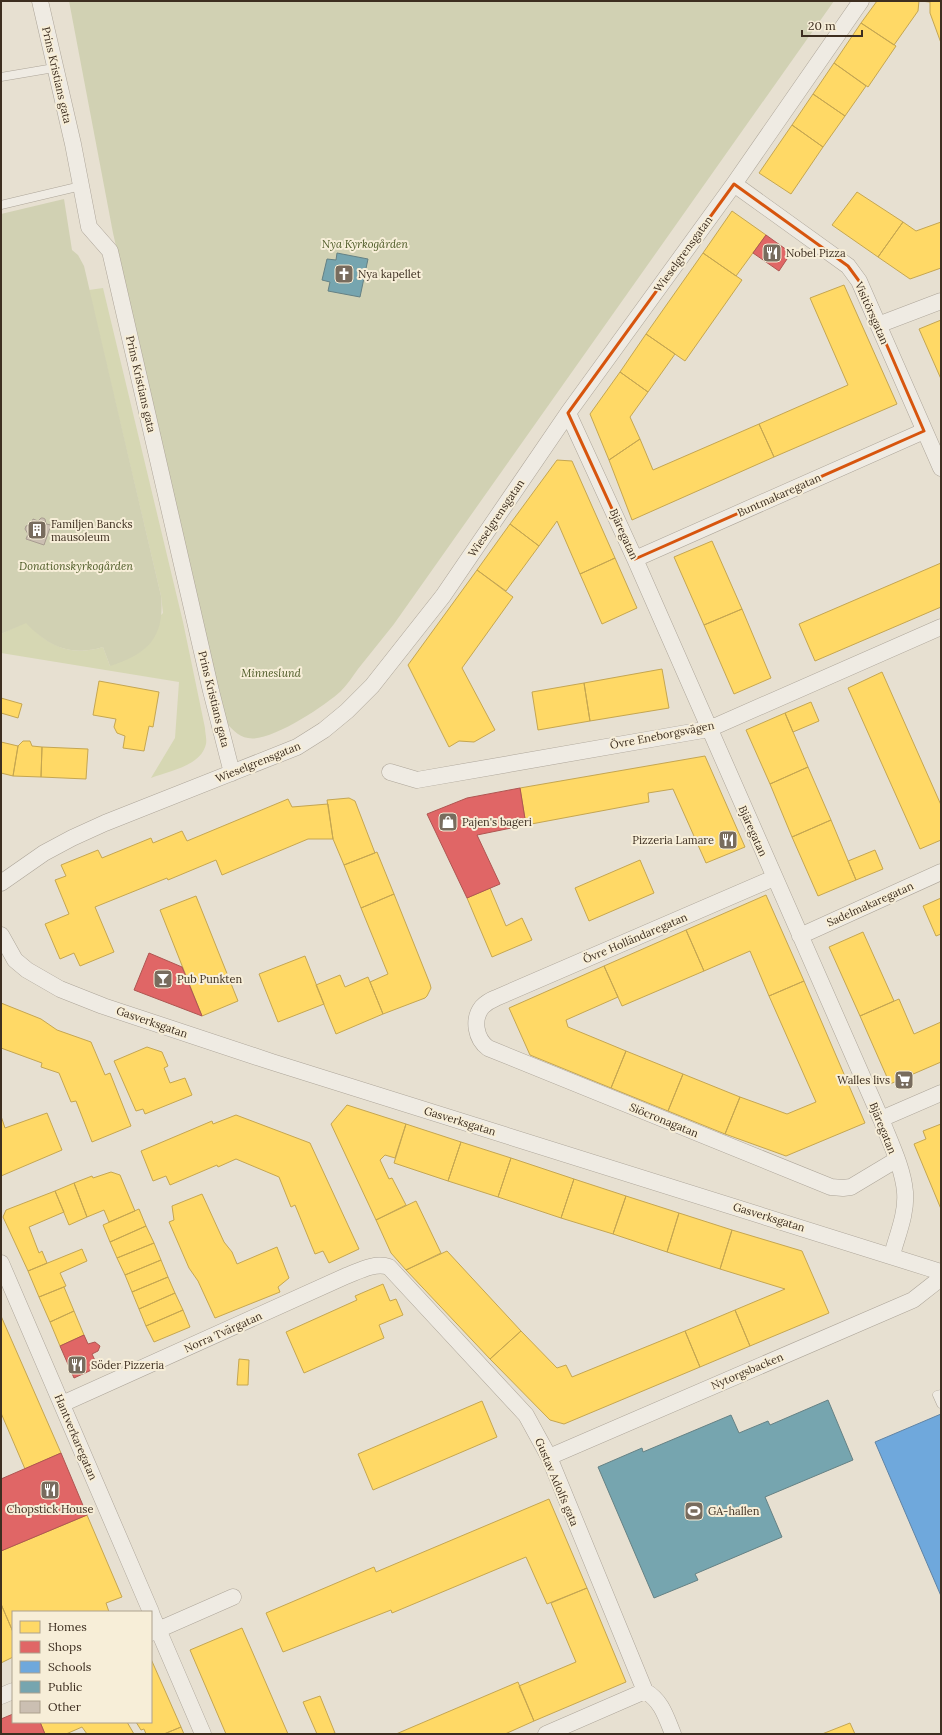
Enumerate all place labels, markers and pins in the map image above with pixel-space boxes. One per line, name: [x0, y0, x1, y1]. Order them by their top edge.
restaurant icon: Nobel Pizza: [761, 242, 783, 264]
place label: Nobel Pizza: [786, 246, 846, 260]
church icon: Nya kapellet: [333, 263, 355, 285]
place label: Nya kapellet: [358, 267, 422, 281]
place label: Familjen Bancks mausoleum: [51, 517, 133, 544]
building icon: Familjen Bancks mausoleum: [26, 519, 48, 541]
shop icon: Pajen's bageri: [437, 811, 459, 833]
place label: Pajen's bageri: [462, 815, 532, 829]
restaurant icon: Pizzeria Lamare: [717, 829, 739, 851]
place label: Pizzeria Lamare: [632, 833, 714, 847]
bar icon: Pub Punkten: [152, 968, 174, 990]
place label: Pub Punkten: [177, 972, 243, 986]
supermarket icon: Walles livs: [893, 1069, 915, 1091]
place label: Walles livs: [837, 1073, 890, 1087]
restaurant icon: Söder Pizzeria: [66, 1354, 88, 1376]
place label: Söder Pizzeria: [91, 1358, 165, 1372]
restaurant icon: Chopstick House: [39, 1479, 61, 1501]
sports icon: GA-hallen: [683, 1500, 705, 1522]
place label: Chopstick House: [7, 1502, 93, 1516]
place label: GA-hallen: [708, 1504, 760, 1518]

